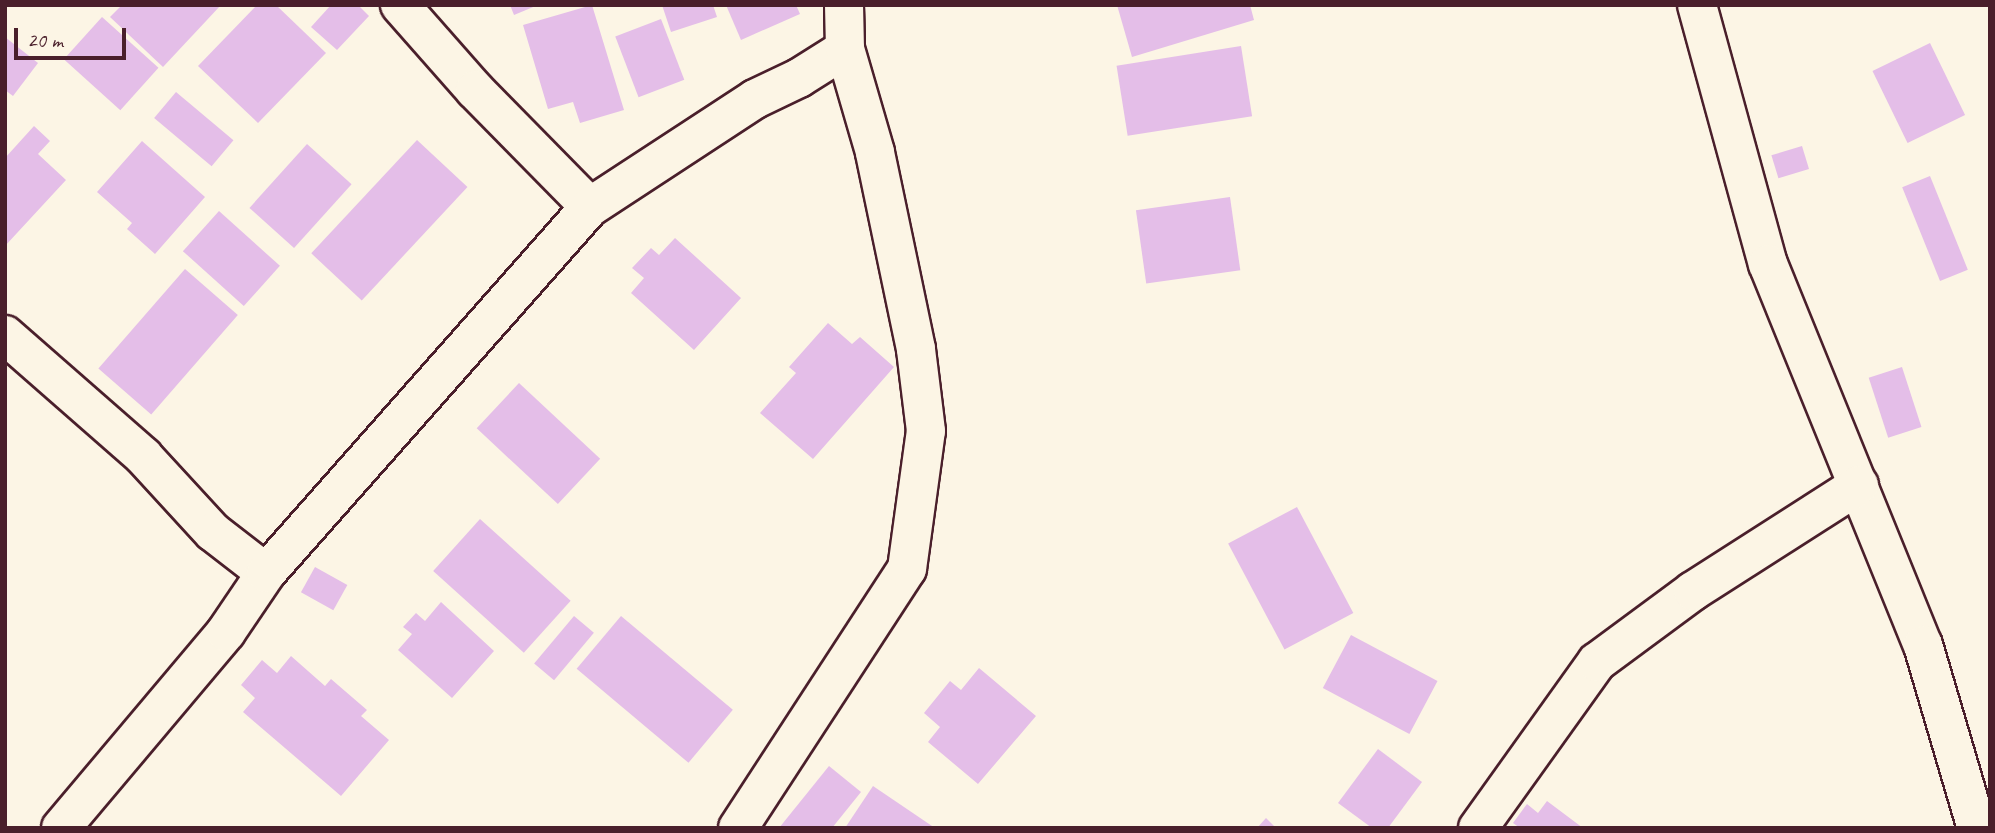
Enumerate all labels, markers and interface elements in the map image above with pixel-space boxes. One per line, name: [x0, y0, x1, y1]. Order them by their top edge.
scale bar: [18, 14, 130, 58]
text: 20 m: [27, 27, 63, 53]

